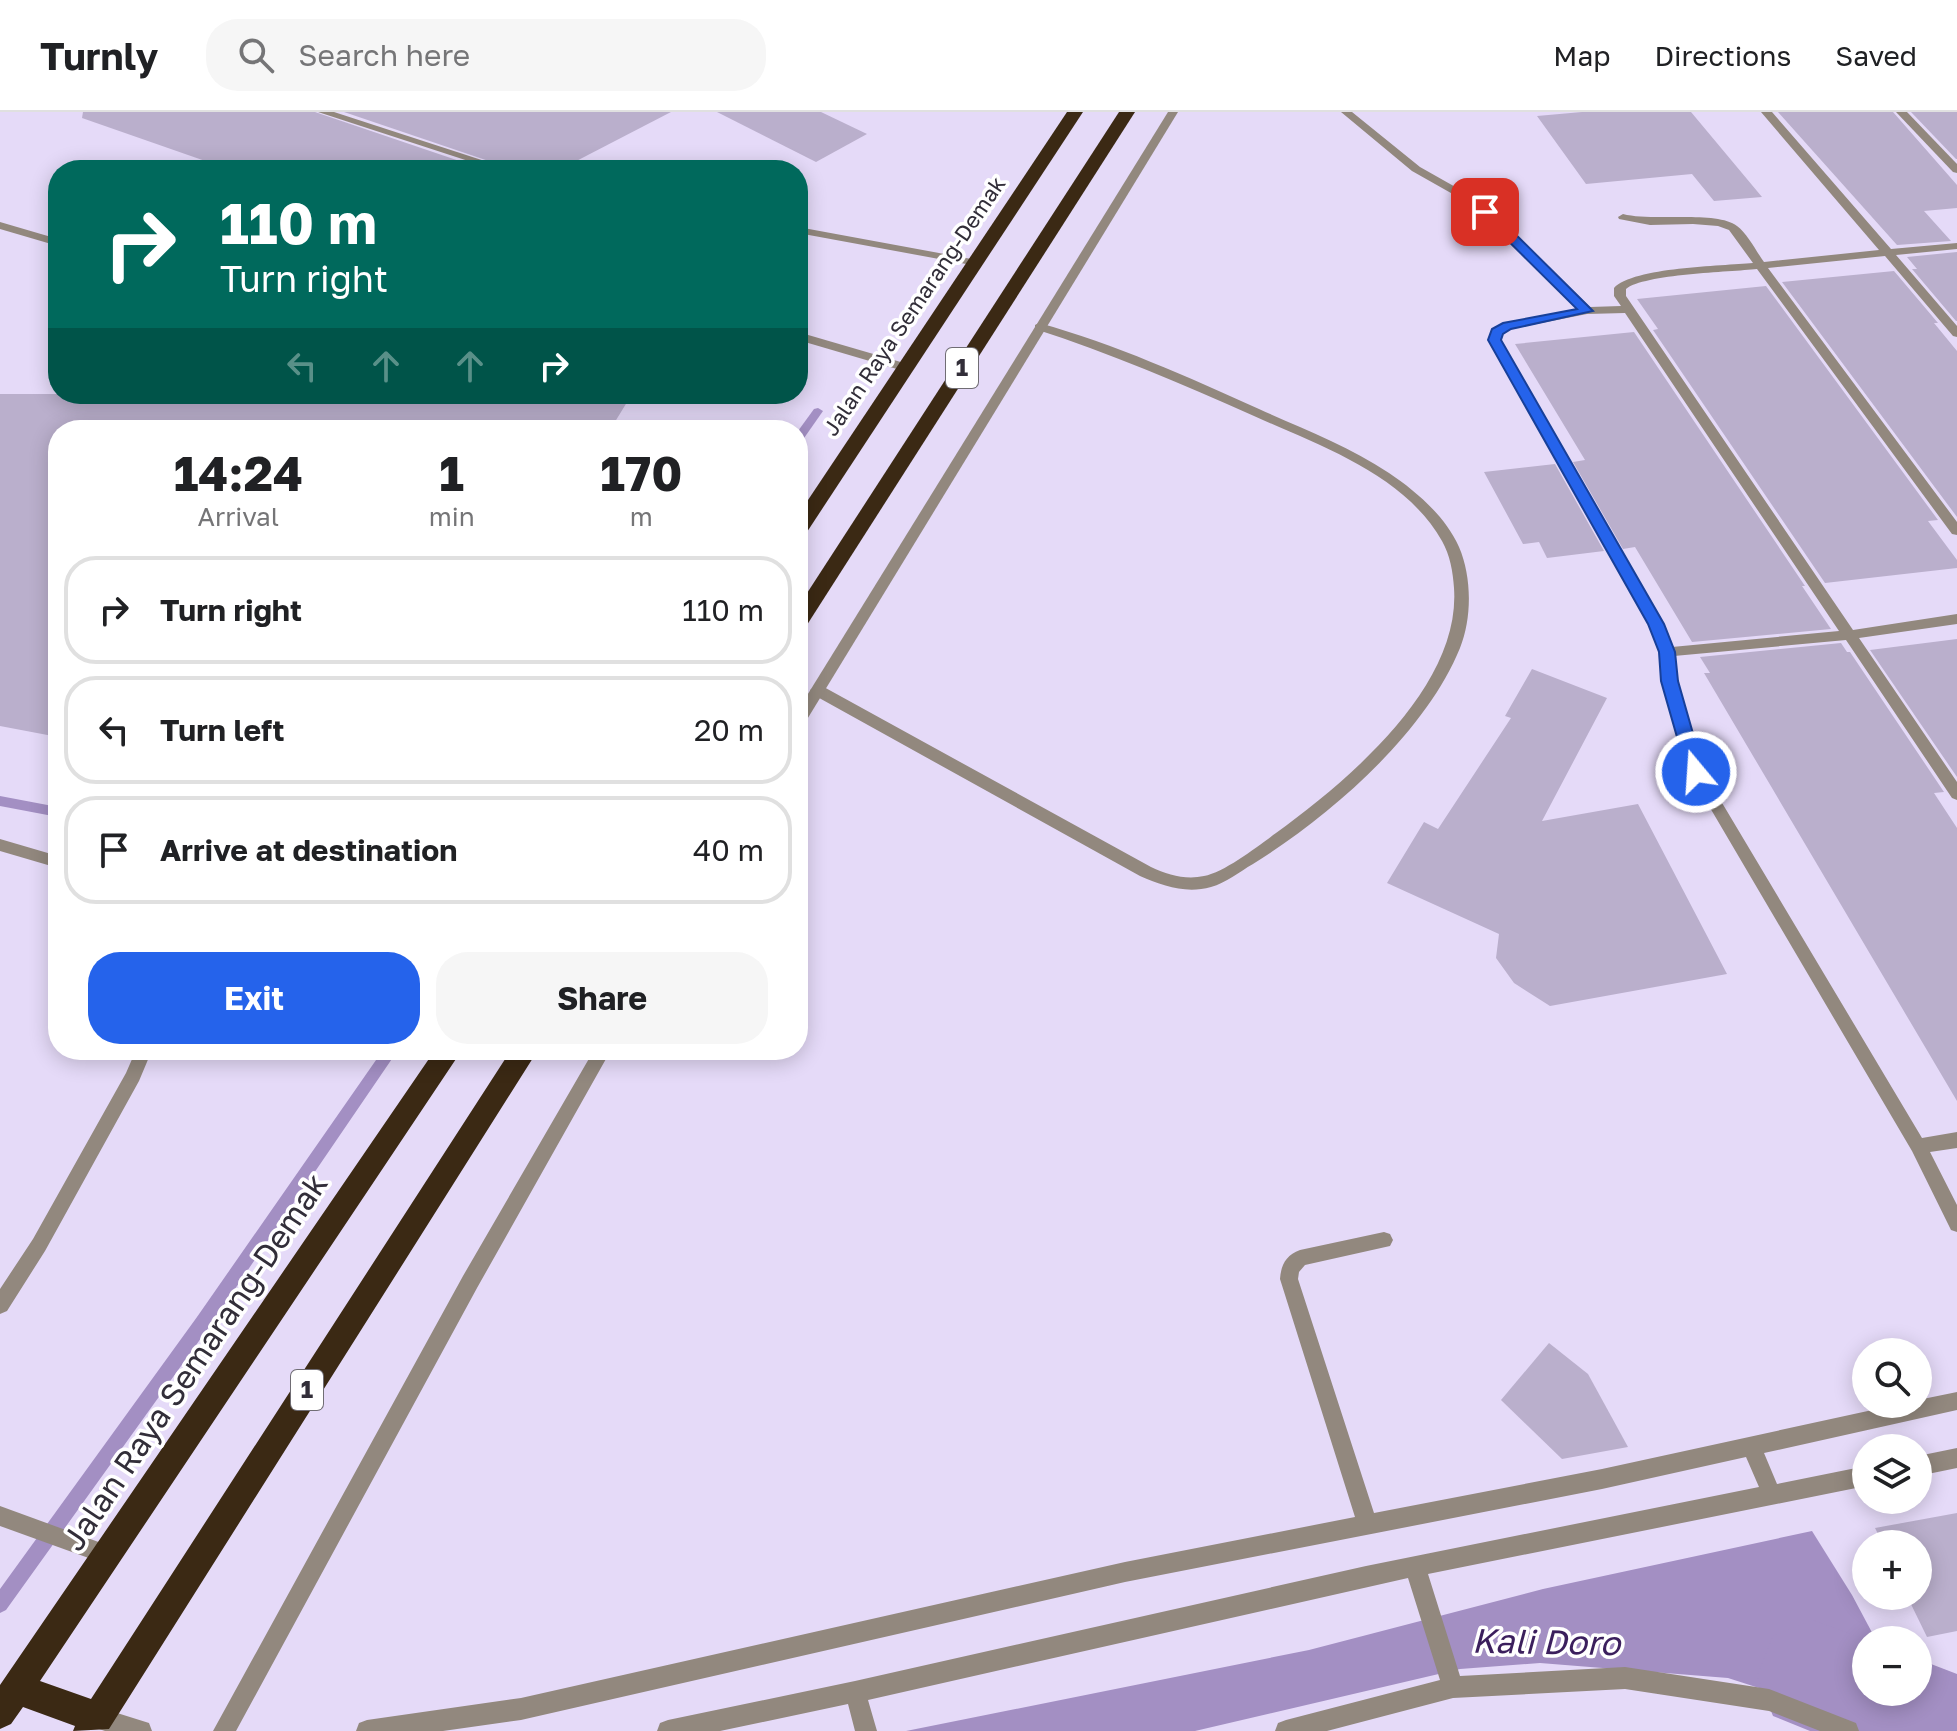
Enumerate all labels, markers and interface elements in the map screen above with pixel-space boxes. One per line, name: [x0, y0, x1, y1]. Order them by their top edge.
search box: [206, 19, 766, 91]
text: Turnly: [40, 33, 158, 78]
icon: search: [234, 33, 278, 77]
text: Search here: [298, 37, 470, 73]
text: Map: [1553, 39, 1610, 72]
text: Directions: [1654, 39, 1791, 72]
text: Saved: [1835, 39, 1917, 72]
street label: Jalan Raya Semarang-Demak: [817, 171, 1011, 440]
pin: [1451, 178, 1519, 246]
text: 110 m: [220, 189, 377, 256]
icon: arrive: [1463, 190, 1507, 234]
icon: right: [88, 192, 192, 296]
text: Turn right: [220, 257, 388, 300]
icon: left: [280, 344, 324, 388]
icon: ahead: [364, 344, 408, 388]
icon: ahead: [448, 344, 492, 388]
icon: right: [532, 344, 576, 388]
road number: 1: [946, 348, 978, 388]
text: 14:24: [174, 444, 303, 502]
text: 1: [439, 444, 464, 502]
text: 170: [600, 444, 682, 502]
text: Arrival: [198, 501, 279, 532]
text: min: [429, 501, 475, 532]
text: m: [630, 501, 653, 532]
icon: right: [92, 588, 136, 632]
text: Turn right: [160, 592, 302, 628]
text: 110 m: [682, 592, 764, 628]
icon: left: [92, 708, 136, 752]
text: Turn left: [160, 712, 285, 748]
text: 20 m: [694, 712, 764, 748]
position arrow: [1654, 730, 1738, 814]
icon: arrive: [92, 828, 136, 872]
text: Arrive at destination: [160, 832, 457, 868]
text: 40 m: [693, 832, 764, 868]
button: Exit: [88, 952, 420, 1044]
button: Share: [436, 952, 768, 1044]
street label: Jalan Raya Semarang-Demak: [54, 1166, 335, 1557]
map controls: [1852, 1338, 1932, 1706]
button: search: [1852, 1338, 1932, 1418]
road number: 1: [291, 1370, 323, 1410]
button: layers: [1852, 1434, 1932, 1514]
button: +: [1852, 1530, 1932, 1610]
water label: Kali Doro: [1472, 1620, 1622, 1662]
button: −: [1852, 1626, 1932, 1706]

